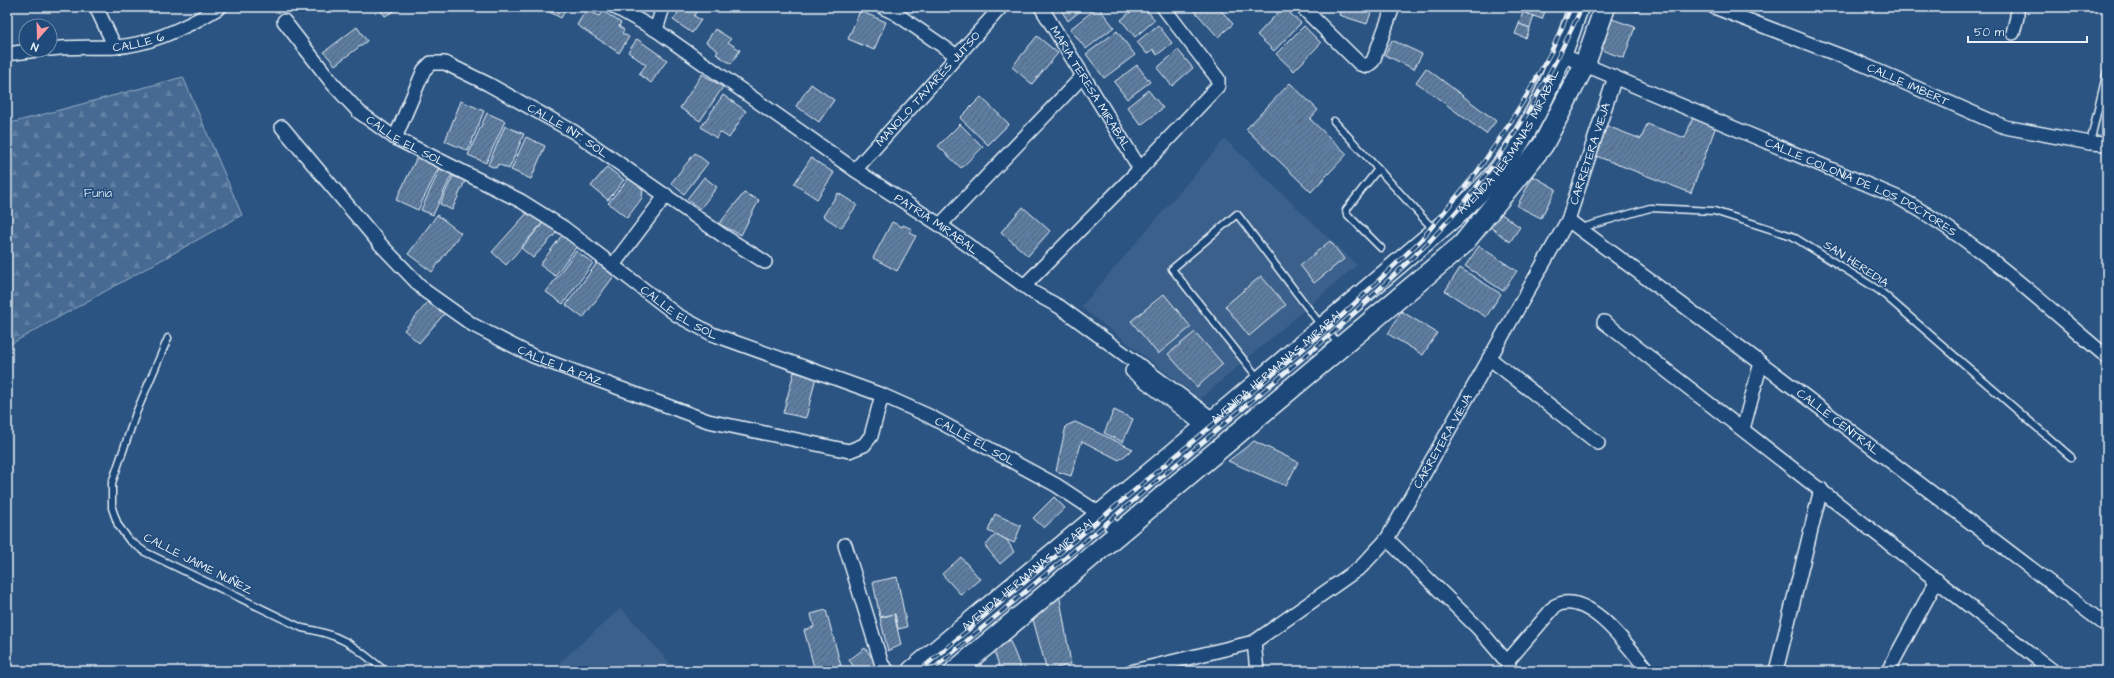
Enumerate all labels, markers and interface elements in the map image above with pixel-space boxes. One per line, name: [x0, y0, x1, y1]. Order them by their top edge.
north arrow: [18, 18, 58, 58]
scale bar: [1968, 18, 2087, 44]
street label: MARIA TERESA MIRABAL: [1046, 22, 1136, 154]
text: 50 m: [1974, 24, 2005, 41]
street label: CALLE 6: [112, 28, 167, 56]
street label: MANOLO TAVARES JUTSO: [872, 28, 984, 150]
text: N: [29, 39, 41, 55]
street label: CALLE IMBERT: [1864, 59, 1952, 110]
street label: AVENIDA HERMANAS MIRABAL: [1453, 66, 1563, 218]
street label: CALLE INT. SOL: [524, 99, 612, 162]
street label: CARRETERA VIEJA: [1565, 100, 1615, 207]
street label: CALLE EL SOL: [362, 111, 449, 171]
street label: CALLE COLONIA DE LOS DOCTORES: [1762, 134, 1961, 240]
park label: Funia: [84, 185, 112, 202]
street label: PATRIA MIRABAL: [891, 189, 982, 259]
street label: SAN HEREDIA: [1820, 236, 1892, 292]
street label: CALLE EL SOL: [637, 281, 720, 344]
street label: AVENIDA HERMANAS MIRABAL: [1207, 303, 1350, 428]
street label: CALLE LA PAZ: [515, 341, 606, 390]
street label: CALLE CENTRAL: [1793, 385, 1884, 459]
street label: CARRETERA VIEJA: [1409, 390, 1476, 492]
street label: CALLE EL SOL: [932, 412, 1019, 470]
street label: AVENIDA HERMANAS MIRABAL: [958, 511, 1102, 635]
street label: CALLE JAIME NUÑEZ: [140, 528, 257, 599]

